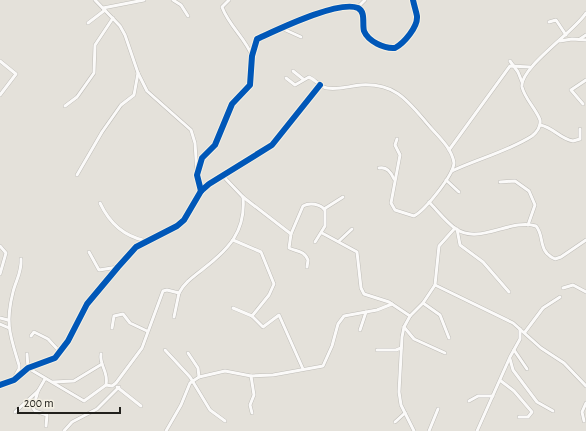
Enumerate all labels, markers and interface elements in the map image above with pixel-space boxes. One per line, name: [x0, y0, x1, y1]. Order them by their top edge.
scale bar: [18, 389, 120, 415]
text: 200 m: [24, 397, 54, 409]

